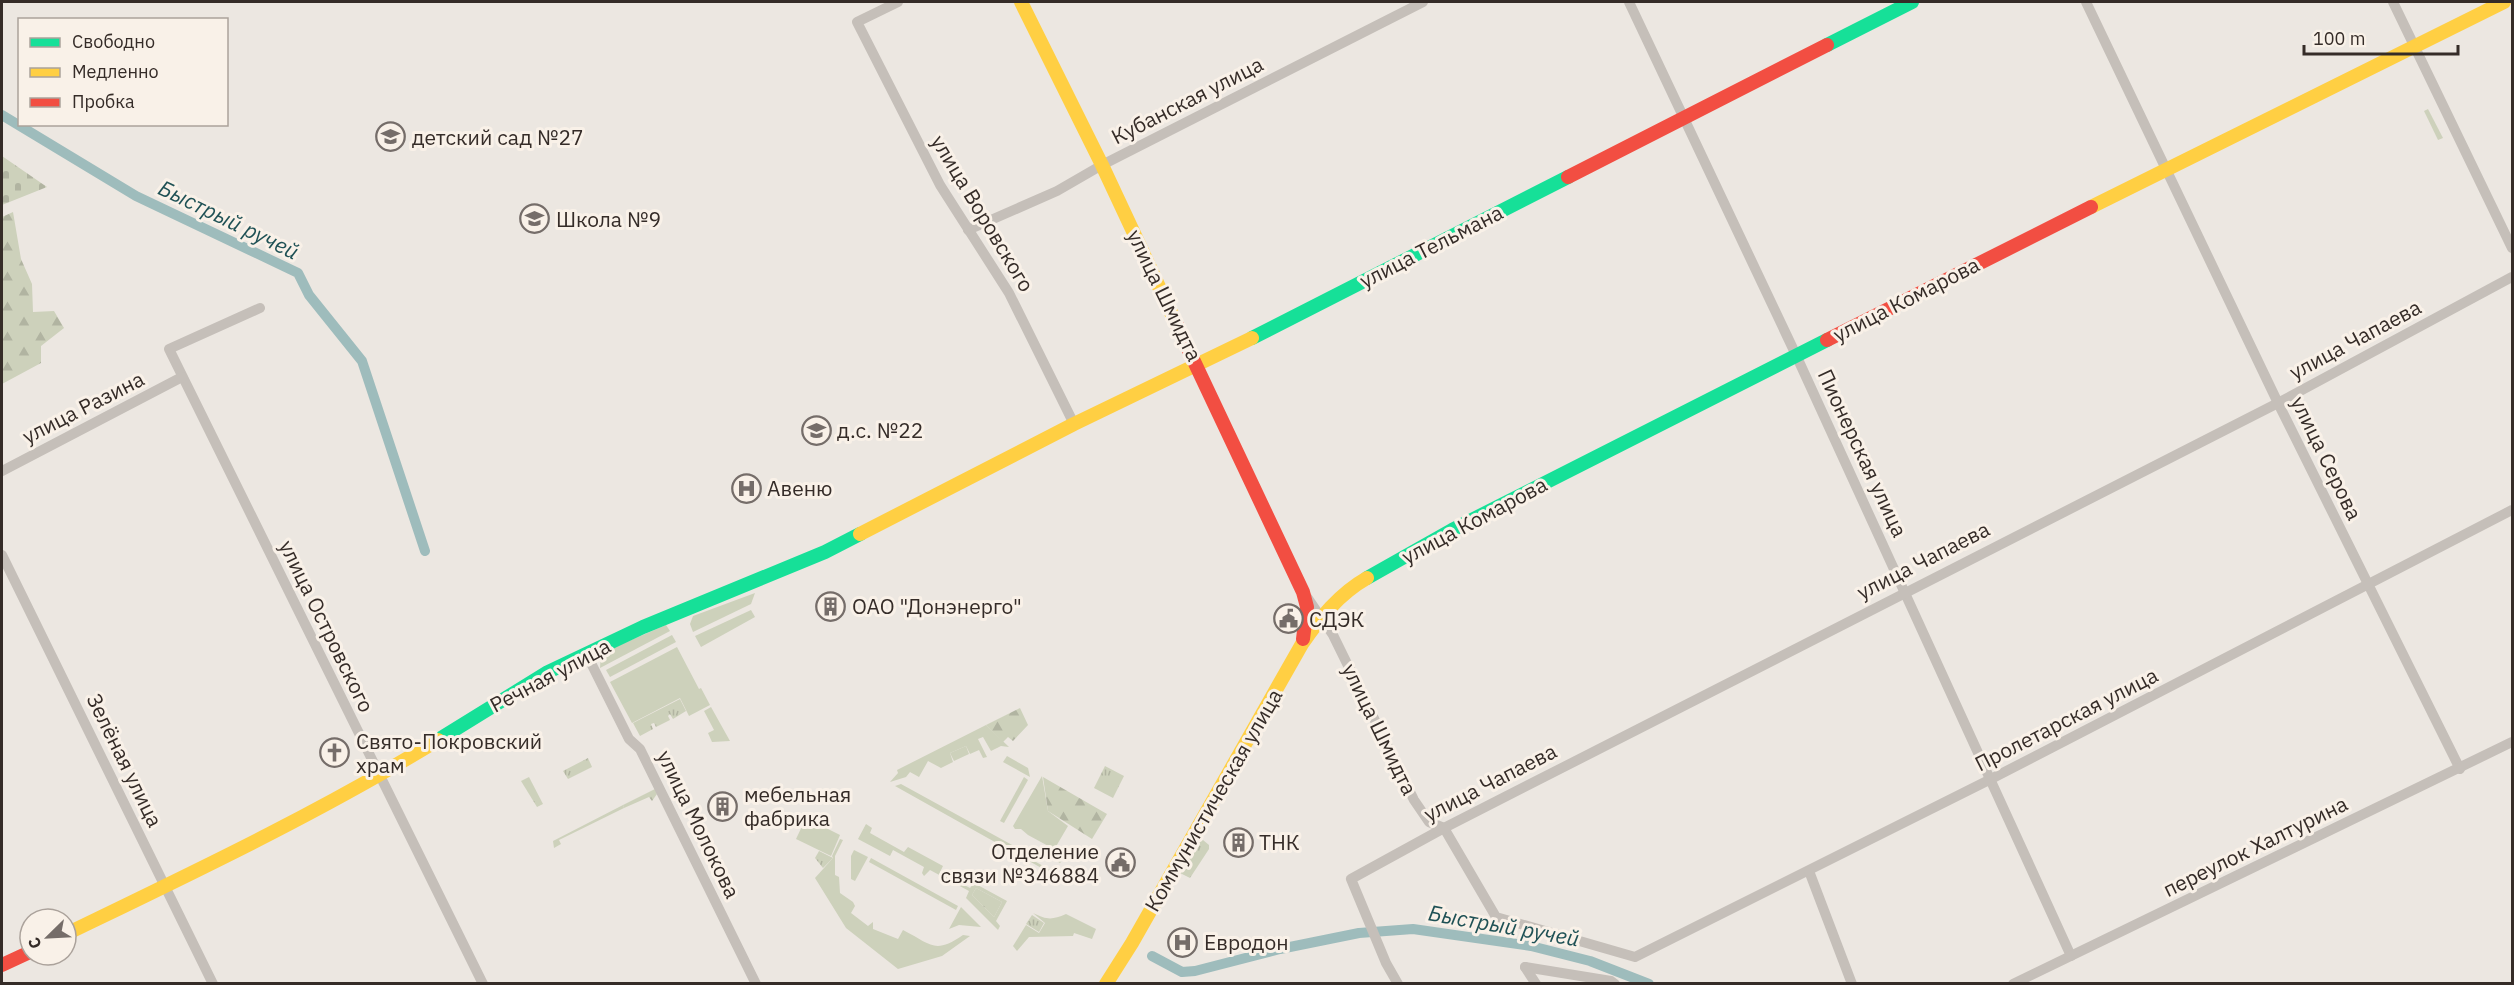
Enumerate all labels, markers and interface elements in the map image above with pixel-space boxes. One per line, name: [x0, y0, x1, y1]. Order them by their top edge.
legend: [18, 18, 228, 126]
scale bar: [2304, 18, 2458, 56]
text: 100 m: [2313, 27, 2365, 50]
text: Свободно: [72, 30, 155, 53]
street label: Кубанская улица: [1106, 50, 1268, 150]
text: Медленно: [72, 60, 159, 83]
text: Пробка: [72, 90, 135, 113]
school or university icon: детский сад №27: [375, 121, 407, 153]
place label: детский сад №27: [412, 123, 584, 151]
street label: улица Воровского: [925, 129, 1041, 297]
water label: Быстрый ручей: [154, 172, 304, 266]
street label: улица Тельмана: [1354, 198, 1508, 294]
school or university icon: Школа №9: [519, 203, 551, 235]
place label: Школа №9: [556, 205, 661, 233]
street label: улица Шмидта: [1121, 225, 1209, 365]
street label: улица Комарова: [1828, 250, 1984, 348]
street label: улица Чапаева: [2284, 292, 2426, 386]
street label: улица Разина: [17, 364, 149, 450]
street label: Пионерская улица: [1812, 365, 1914, 541]
street label: улица Серова: [2285, 391, 2369, 525]
school or university icon: д.с. №22: [800, 414, 832, 446]
place label: д.с. №22: [837, 416, 923, 444]
street label: улица Комарова: [1396, 470, 1552, 570]
hospital icon: Авеню: [730, 472, 762, 504]
place label: Авеню: [767, 474, 832, 502]
street label: улица Чапаева: [1852, 514, 1994, 606]
street label: улица Островского: [273, 535, 381, 717]
building icon: ОАО "Донэнерго": [815, 590, 847, 622]
place label: ОАО "Донэнерго": [852, 592, 1022, 620]
public building icon: СДЭК: [1272, 603, 1304, 635]
place label: СДЭК: [1309, 605, 1364, 633]
street label: Речная улица: [485, 631, 615, 719]
street label: улица Шмидта: [1336, 659, 1424, 799]
street label: Пролетарская улица: [1970, 661, 2162, 777]
street label: Коммунистическая улица: [1138, 684, 1288, 916]
street label: Зелёная улица: [81, 689, 169, 831]
place label: Свято-Покровский храм: [356, 727, 542, 779]
street label: улица Чапаева: [1419, 736, 1561, 828]
church icon: Свято-Покровский храм: [319, 737, 351, 769]
street label: улица Молокова: [651, 745, 747, 903]
place label: мебельная фабрика: [744, 780, 851, 832]
street label: переулок Халтурина: [2158, 789, 2352, 903]
building icon: мебельная фабрика: [707, 790, 739, 822]
building icon: ТНК: [1222, 826, 1254, 858]
place label: ТНК: [1259, 828, 1300, 856]
place label: Отделение связи №346884: [941, 837, 1099, 889]
public building icon: Отделение связи №346884: [1104, 847, 1136, 879]
water label: Быстрый ручей: [1426, 897, 1582, 953]
north arrow: [18, 907, 78, 967]
hospital icon: Евродон: [1167, 926, 1199, 958]
place label: Евродон: [1204, 928, 1289, 956]
text: С: [23, 934, 46, 952]

